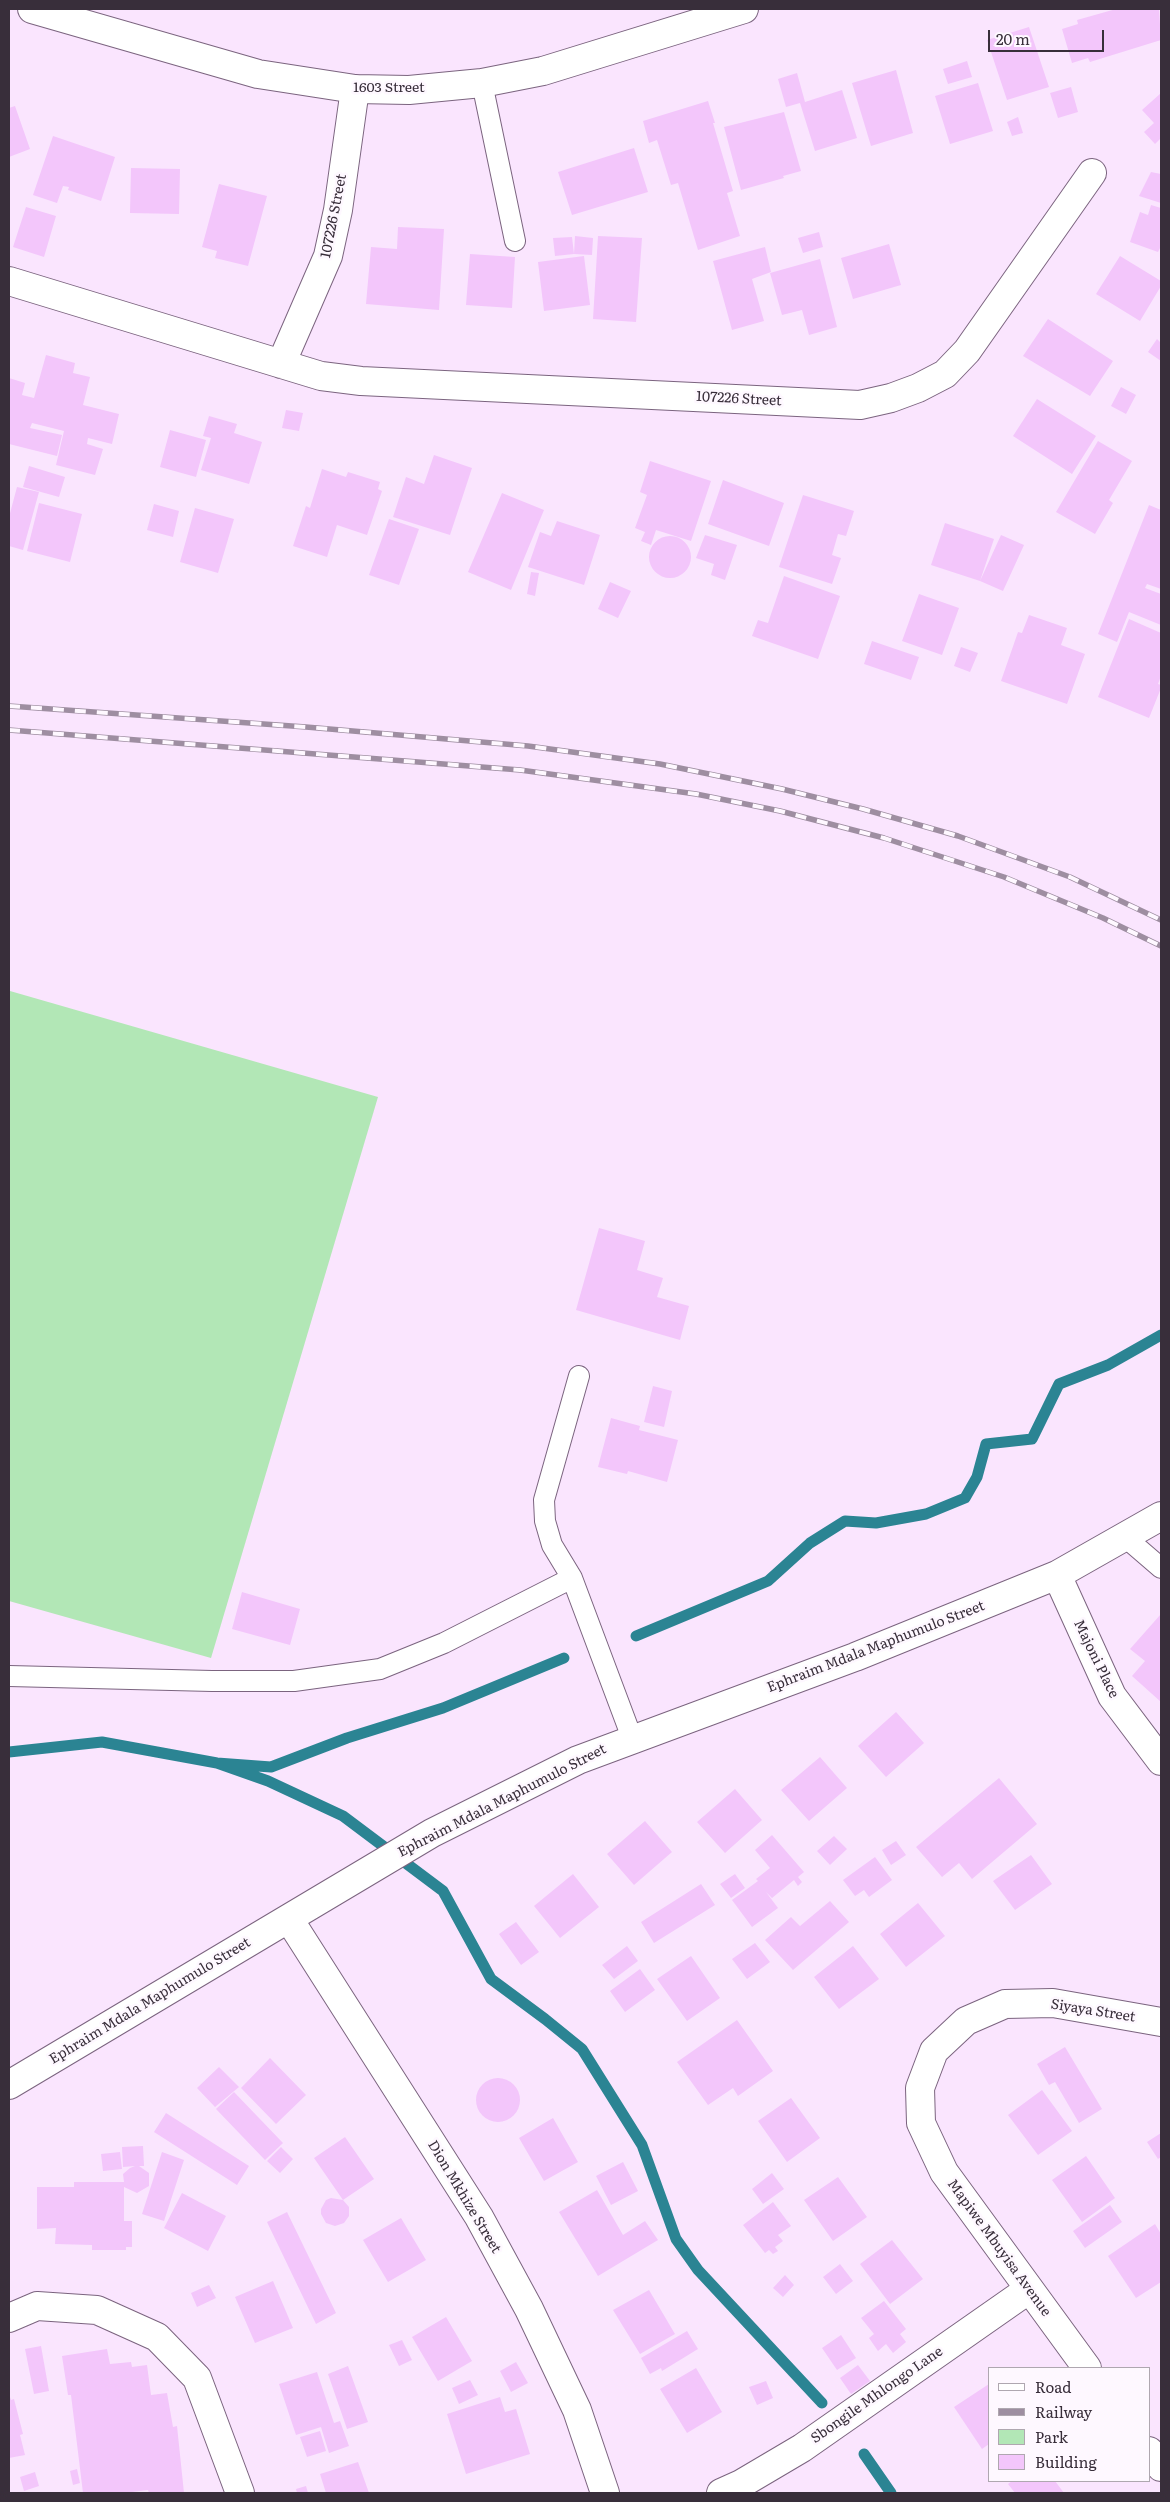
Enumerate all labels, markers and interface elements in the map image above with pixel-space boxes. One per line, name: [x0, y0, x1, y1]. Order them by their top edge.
scale bar: [990, 20, 1106, 52]
text: 20 m: [996, 27, 1030, 50]
street label: 1603 Street: [353, 80, 425, 96]
street label: 107226 Street: [318, 172, 350, 260]
street label: 107226 Street: [696, 388, 782, 410]
street label: Ephraim Mdala Maphumulo Street: [765, 1598, 987, 1696]
street label: Majoni Place: [1070, 1617, 1122, 1701]
street label: Ephraim Mdala Maphumulo Street: [395, 1741, 609, 1861]
street label: Ephraim Mdala Maphumulo Street: [46, 1934, 254, 2068]
street label: Siyaya Street: [1049, 1996, 1137, 2026]
street label: Dion Mkhize Street: [424, 2138, 504, 2256]
street label: Mapiwe Mbuyisa Avenue: [944, 2176, 1054, 2320]
street label: Sbongile Mhlongo Lane: [808, 2343, 946, 2447]
legend: [988, 2367, 1150, 2482]
text: Road: [1035, 2375, 1071, 2398]
text: Railway: [1035, 2400, 1092, 2423]
text: Park: [1035, 2425, 1068, 2448]
text: Building: [1035, 2450, 1097, 2473]

